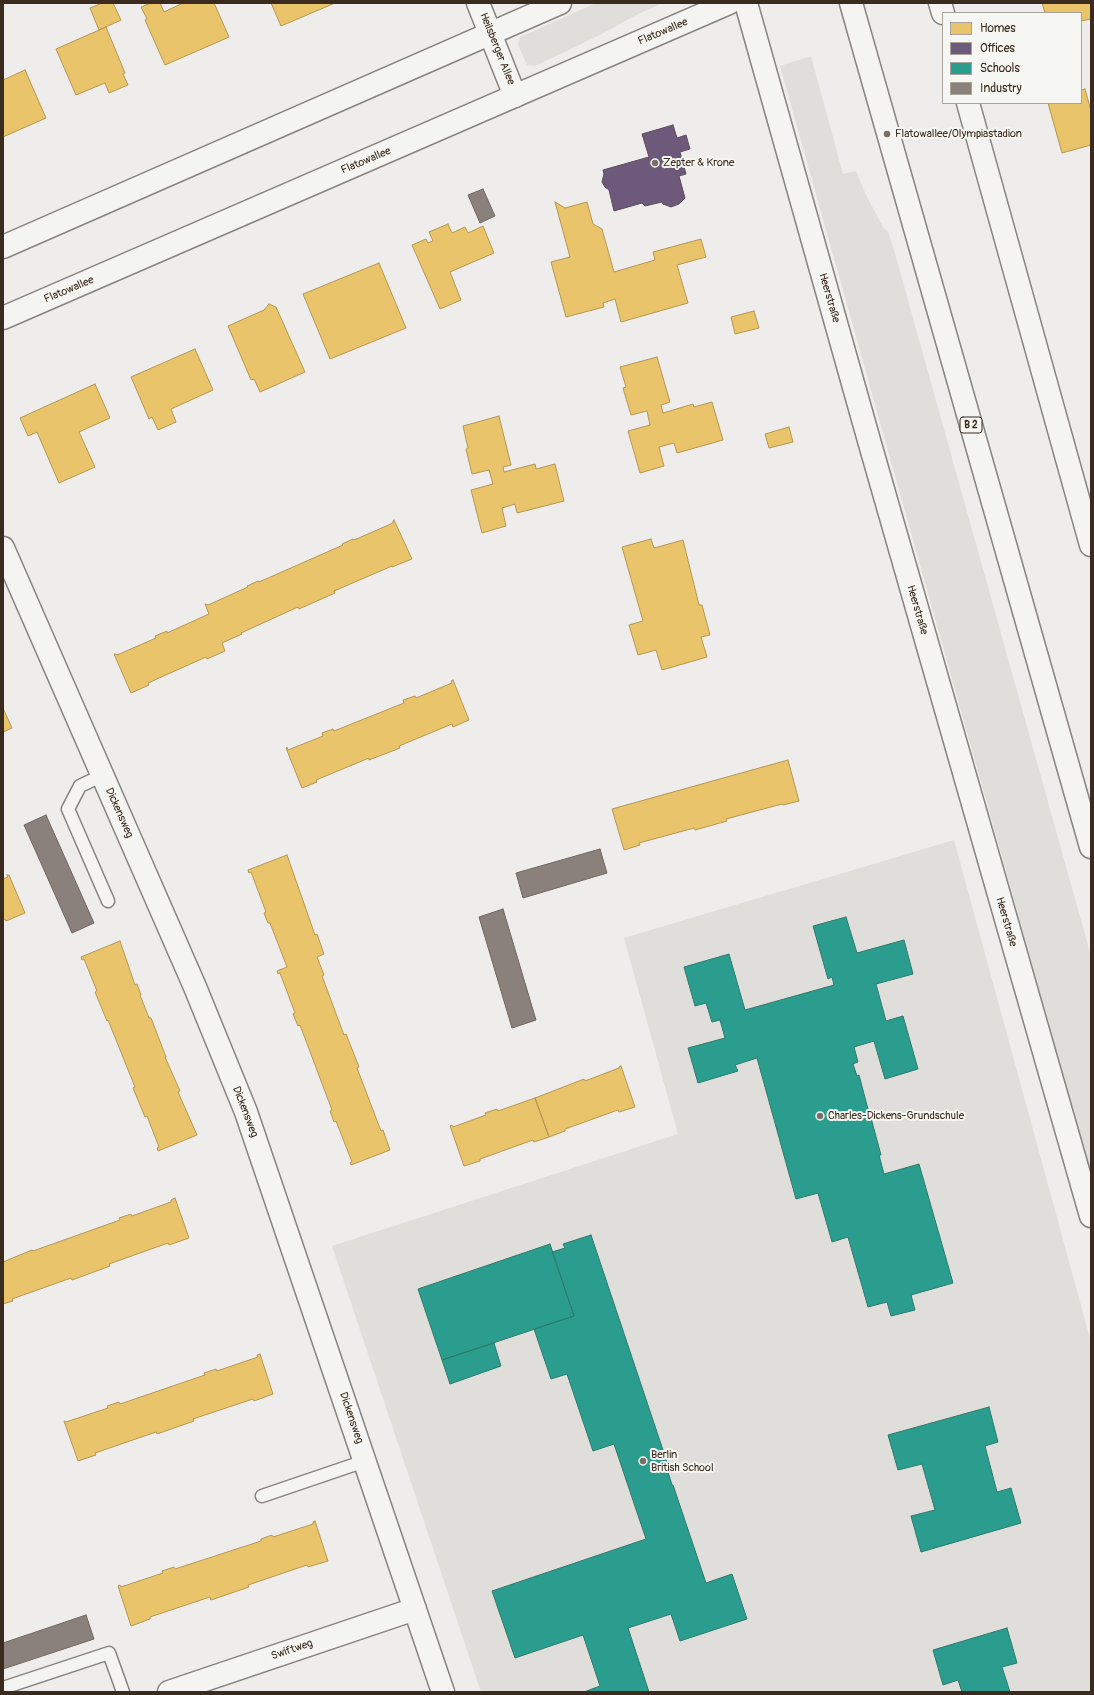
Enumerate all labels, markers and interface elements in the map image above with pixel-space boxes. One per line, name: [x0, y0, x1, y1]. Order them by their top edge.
street label: Heilsberger Allee: [477, 11, 517, 87]
legend: [942, 12, 1082, 104]
street label: Flatowallee: [636, 16, 690, 48]
text: Homes: [980, 21, 1016, 36]
text: Offices: [980, 41, 1015, 56]
text: Schools: [980, 61, 1020, 76]
text: Industry: [980, 81, 1022, 96]
place label: Flatowallee/Olympiastadion: [895, 127, 1022, 141]
marker: Flatowallee/Olympiastadion: [882, 129, 892, 139]
street label: Flatowallee: [339, 145, 393, 177]
place label: Zepter & Krone: [663, 156, 734, 170]
marker: Zepter & Krone: [650, 158, 660, 168]
street label: Heerstraße: [816, 272, 842, 324]
street label: Flatowallee: [42, 274, 96, 306]
road number: B 2: [960, 417, 982, 433]
street label: Heerstraße: [904, 584, 930, 636]
street label: Dickensweg: [102, 786, 136, 840]
street label: Heerstraße: [993, 896, 1019, 948]
street label: Dickensweg: [229, 1085, 261, 1139]
place label: Charles-Dickens-Grundschule: [828, 1109, 964, 1123]
marker: Charles-Dickens-Grundschule: [815, 1111, 825, 1121]
street label: Dickensweg: [336, 1391, 366, 1445]
place label: Berlin British School: [651, 1448, 714, 1474]
marker: Berlin British School: [638, 1456, 648, 1466]
street label: Swiftweg: [269, 1637, 315, 1663]

